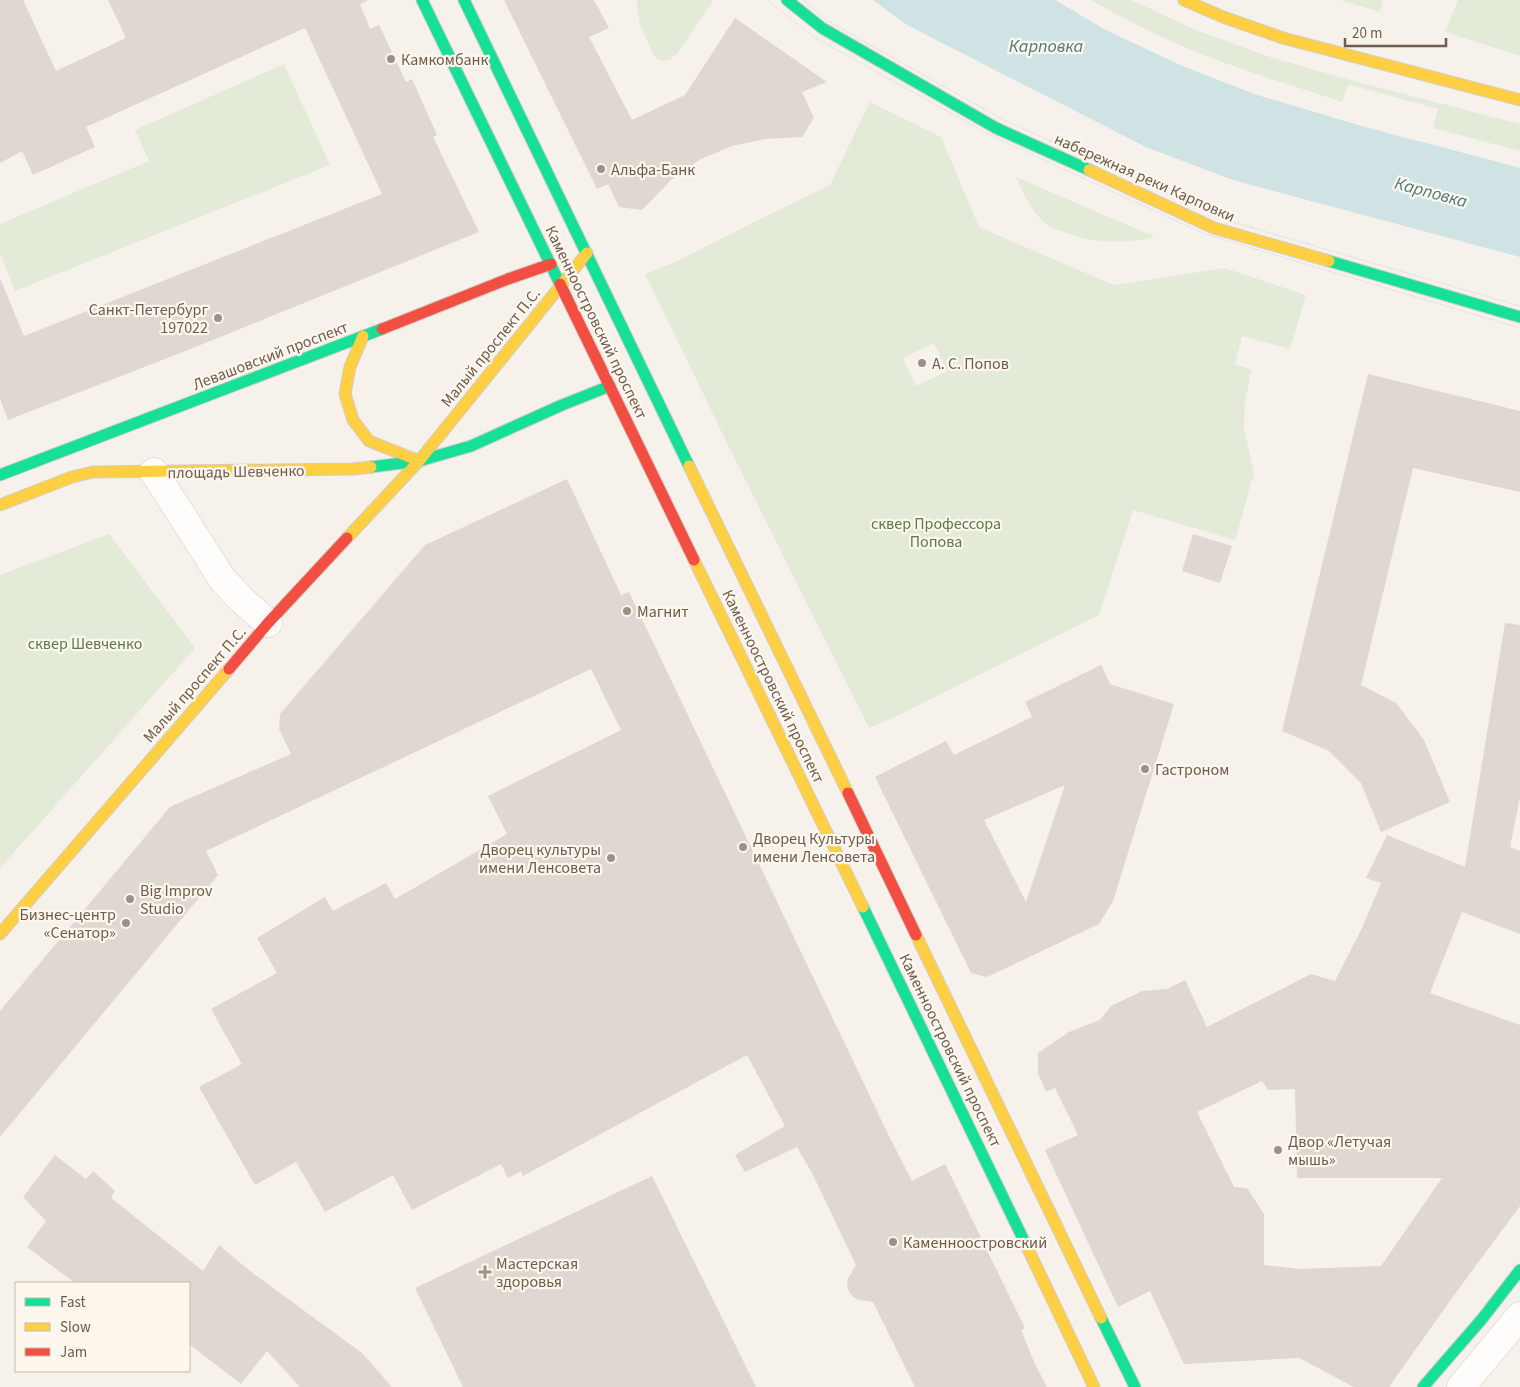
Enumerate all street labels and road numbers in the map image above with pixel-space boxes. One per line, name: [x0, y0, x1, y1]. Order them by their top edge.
street label: набережная реки Карповки: [1051, 128, 1238, 228]
street label: Каменноостровский проспект: [540, 222, 653, 423]
street label: Малый проспект П.С.: [436, 283, 546, 412]
street label: Левашовский проспект: [189, 316, 351, 396]
street label: площадь Шевченко: [167, 460, 305, 484]
street label: Каменноостровский проспект: [717, 586, 830, 787]
street label: Малый проспект П.С.: [138, 622, 251, 747]
street label: Каменноостровский проспект: [894, 950, 1007, 1151]

